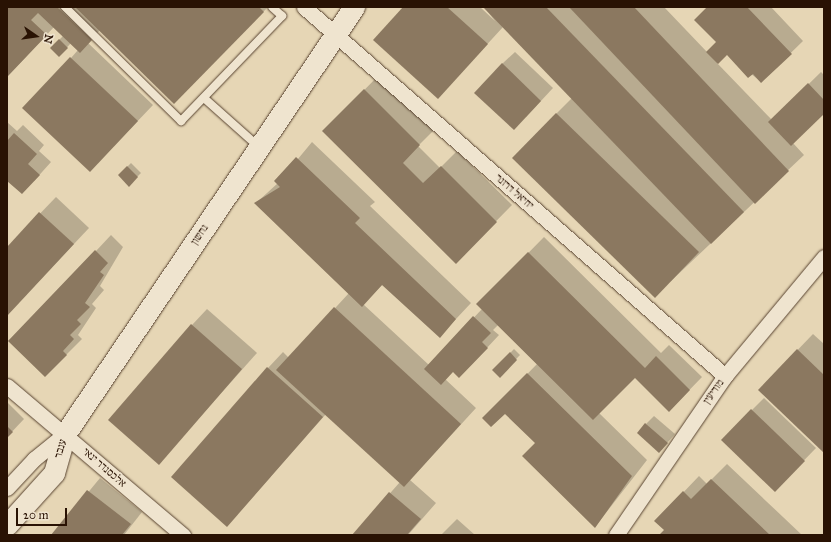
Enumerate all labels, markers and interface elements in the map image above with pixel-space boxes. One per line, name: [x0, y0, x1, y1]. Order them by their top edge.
north arrow: [16, 16, 56, 56]
text: N: [41, 33, 56, 45]
street label: יחיאל דרזנר: [492, 172, 536, 212]
street label: נחשון: [188, 222, 212, 248]
street label: מודיעין: [701, 377, 727, 407]
street label: ענבר: [52, 438, 70, 460]
street label: אלכסנדר ינאי: [79, 445, 129, 491]
scale bar: [18, 500, 69, 526]
text: 20 m: [23, 508, 49, 522]

